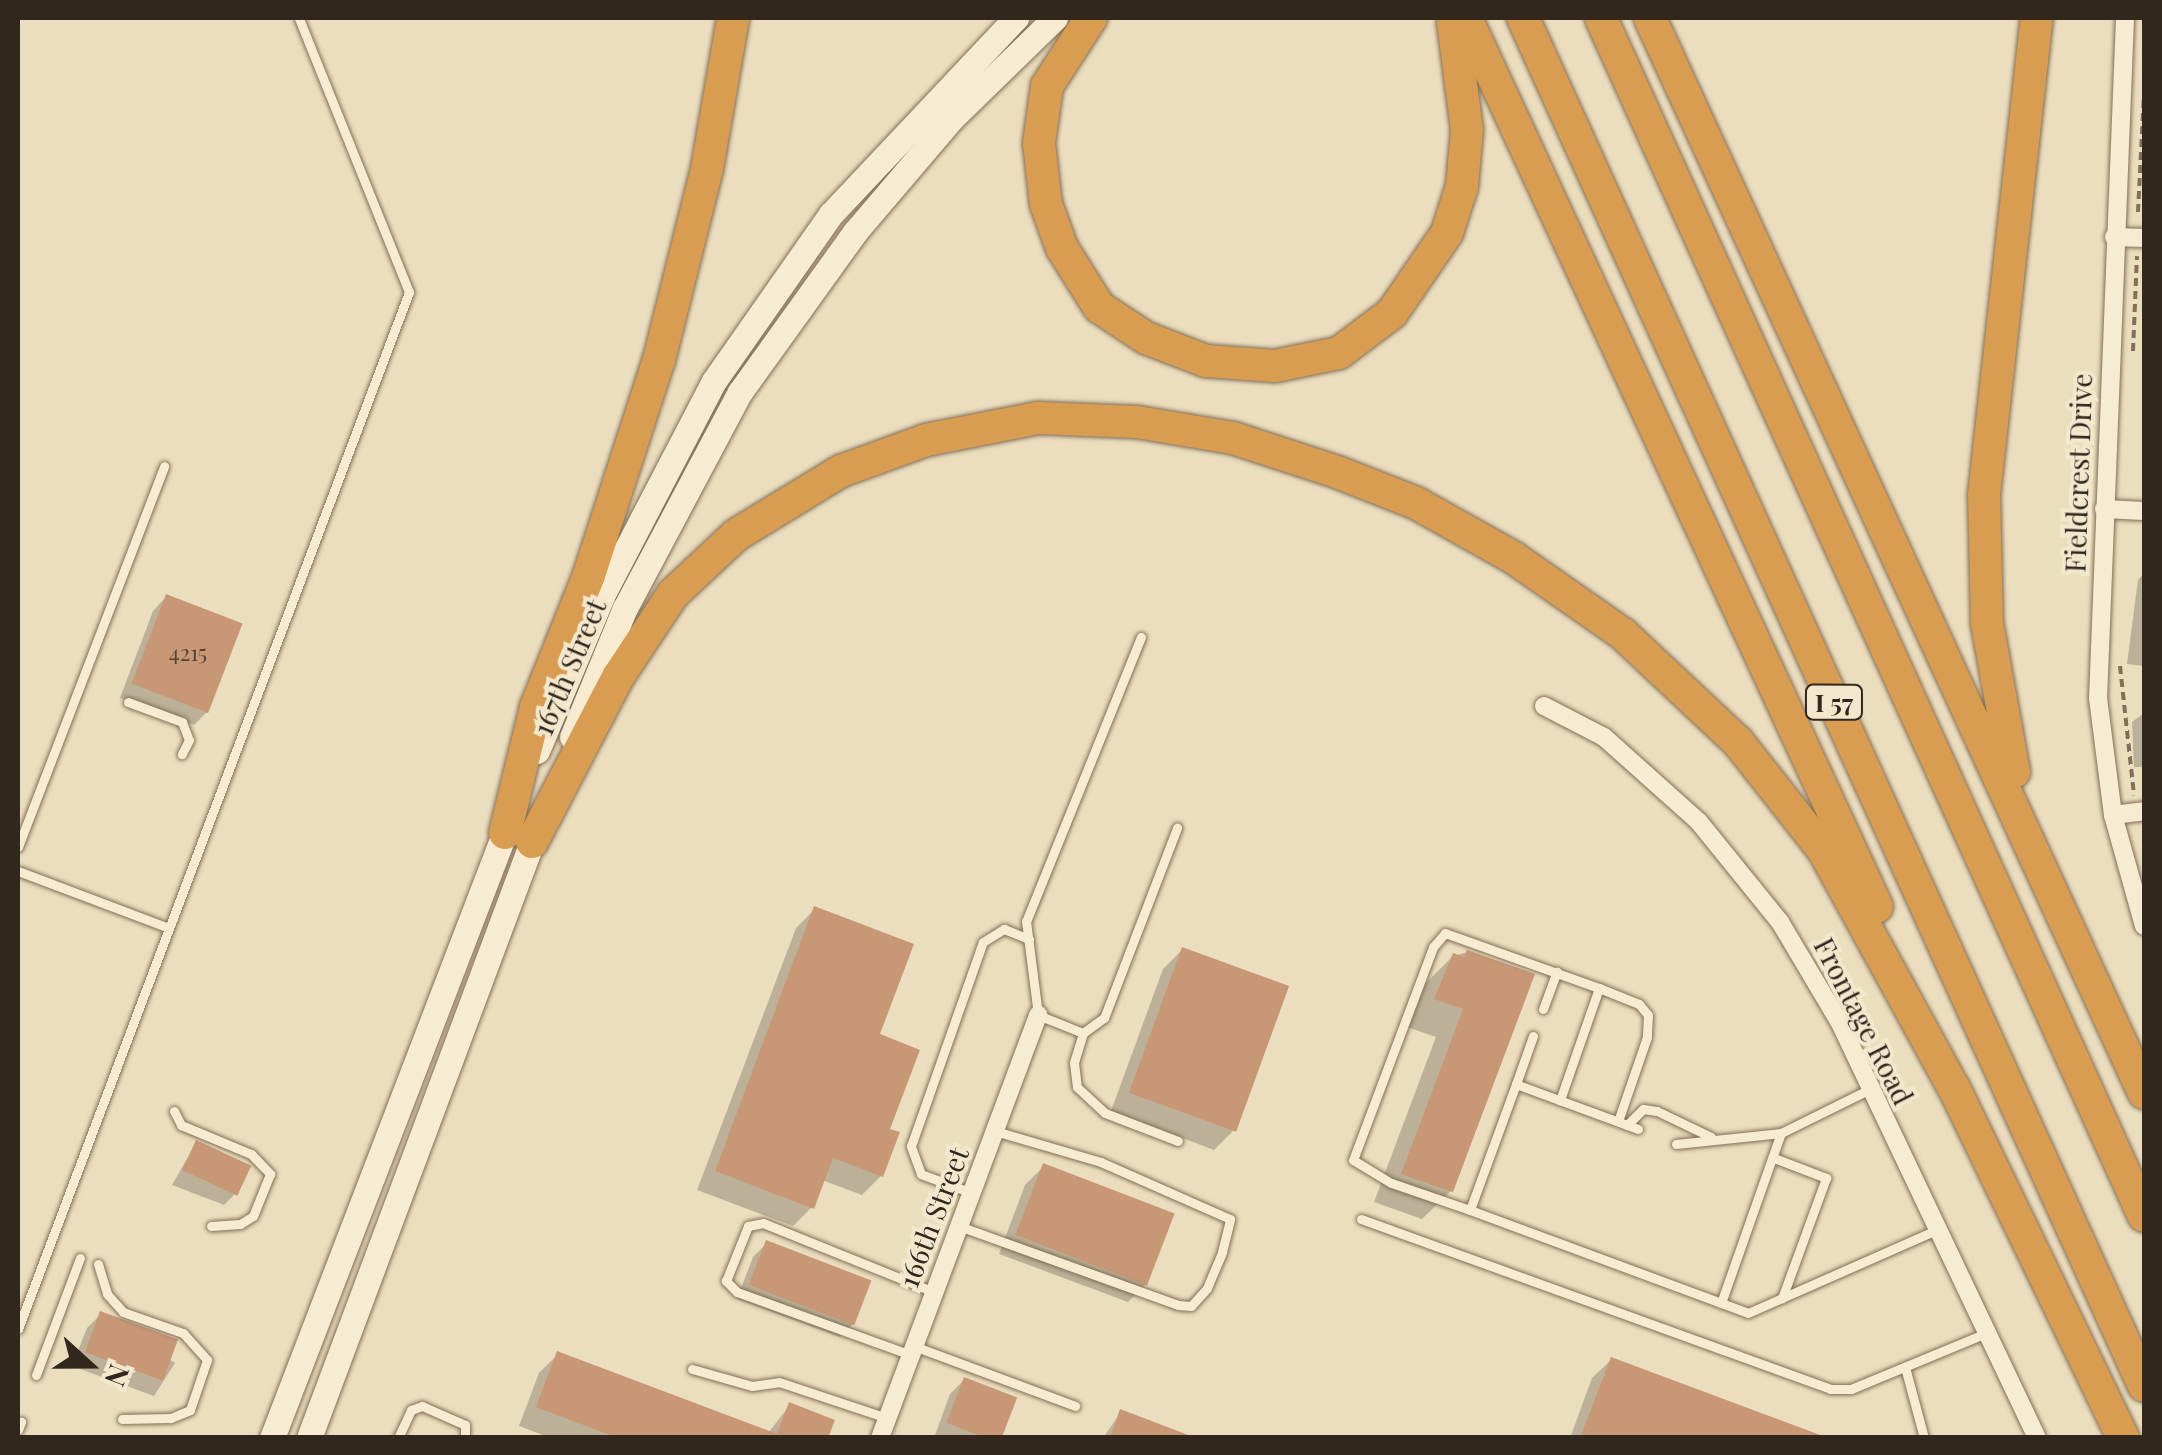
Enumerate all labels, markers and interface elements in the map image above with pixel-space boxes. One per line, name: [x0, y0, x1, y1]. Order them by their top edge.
street label: Fieldcrest Drive: [2058, 373, 2098, 573]
street label: 167th Street: [525, 594, 613, 740]
house number: 4215: [169, 640, 207, 666]
road number: I 57: [1804, 682, 1864, 722]
street label: Frontage Road: [1807, 932, 1921, 1110]
street label: 166th Street: [891, 1142, 975, 1292]
north arrow: [40, 1315, 140, 1415]
text: N: [98, 1360, 139, 1392]

